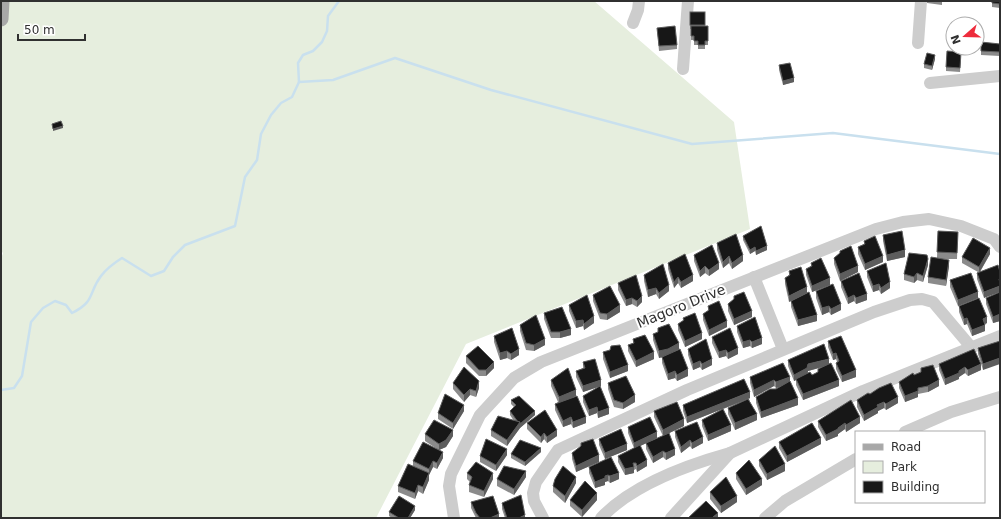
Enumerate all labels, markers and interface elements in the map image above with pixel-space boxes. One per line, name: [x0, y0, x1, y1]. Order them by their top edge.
scale bar: [18, 16, 85, 42]
north arrow: [945, 16, 985, 56]
text: 50 m: [24, 23, 55, 37]
text: N: [948, 33, 964, 46]
street label: Magoro Drive: [634, 281, 728, 331]
legend: [855, 431, 985, 503]
text: Road: [891, 440, 921, 454]
text: Park: [891, 460, 917, 474]
text: Building: [891, 480, 940, 494]

